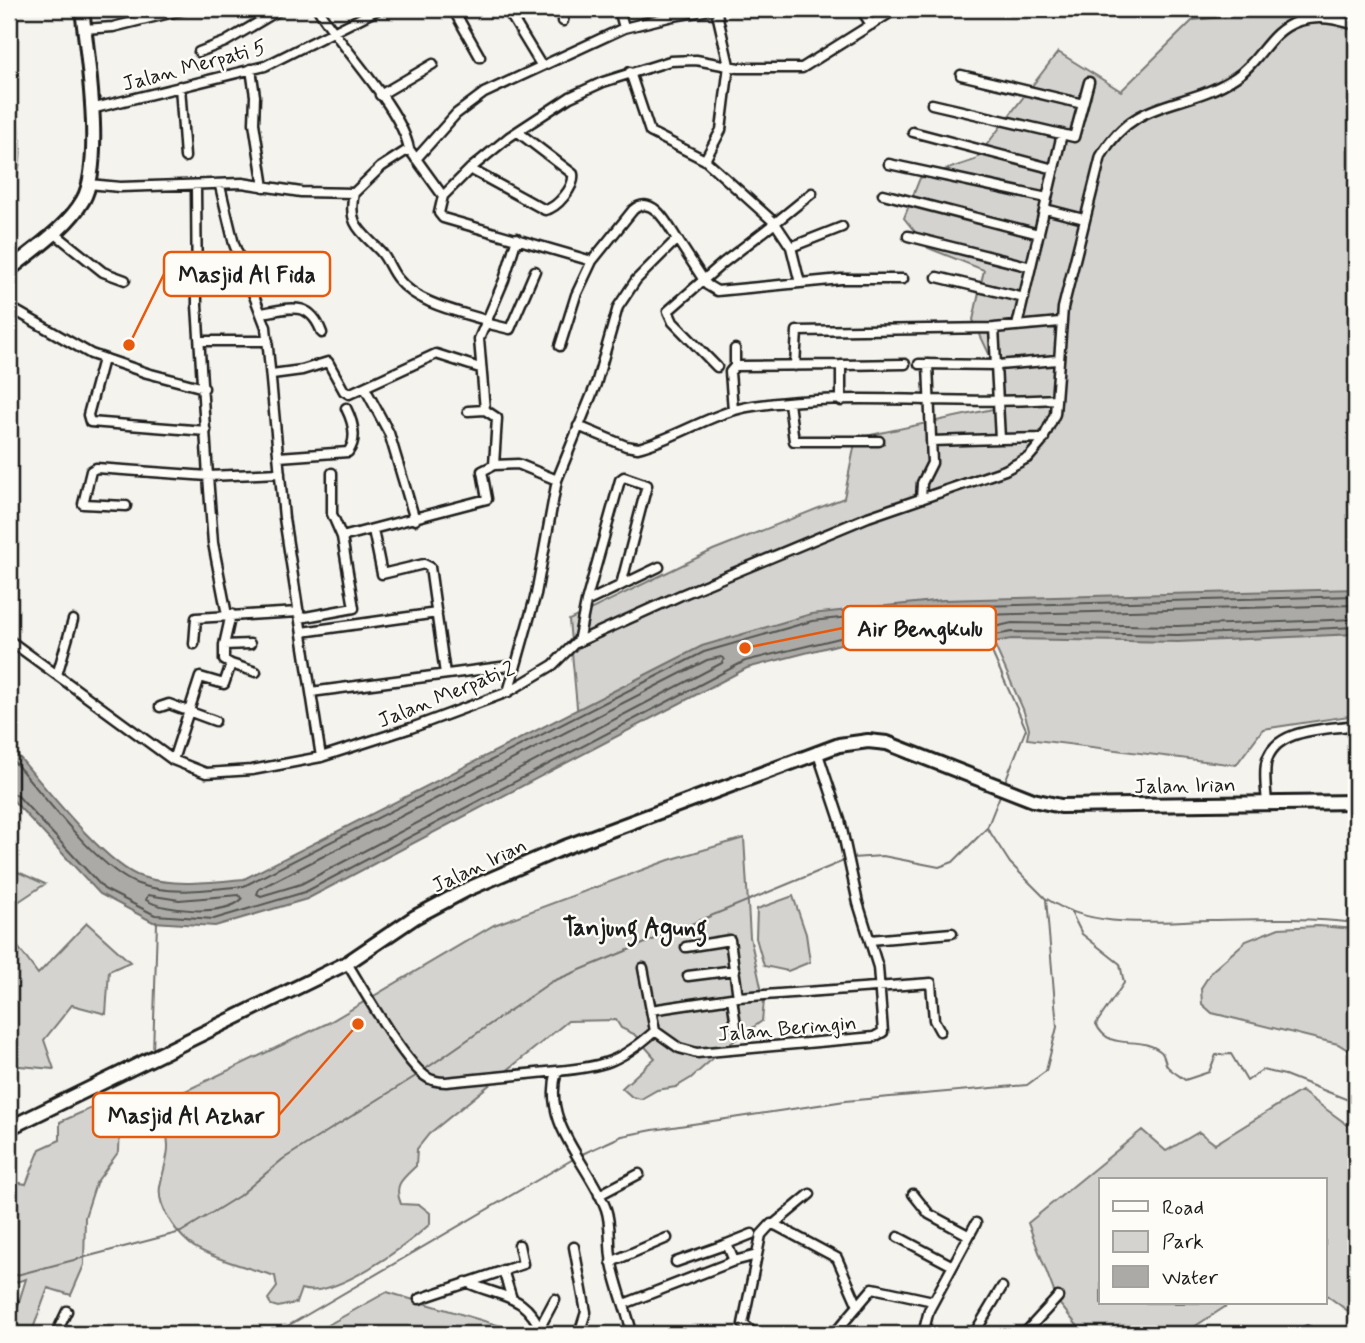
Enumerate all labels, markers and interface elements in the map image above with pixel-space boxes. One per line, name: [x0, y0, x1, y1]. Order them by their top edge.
street label: Jalan Merpati 5: [119, 33, 269, 99]
callout: Masjid Al Fida: [164, 252, 330, 296]
text: Masjid Al Fida: [178, 261, 316, 291]
callout: Air Bengkulu: [843, 606, 996, 650]
text: Air Bengkulu: [857, 615, 983, 645]
street label: Jalan Merpati 2: [374, 655, 519, 735]
street label: Jalan Irian: [1134, 771, 1236, 801]
street label: Jalan Irian: [427, 832, 531, 900]
district label: Tanjung Agung: [563, 913, 707, 947]
street label: Jalan Beringin: [716, 1009, 858, 1049]
callout: Masjid Al Azhar: [93, 1093, 279, 1137]
text: Masjid Al Azhar: [108, 1102, 266, 1132]
legend: [1099, 1178, 1326, 1304]
text: Road: [1162, 1194, 1204, 1222]
text: Park: [1162, 1228, 1204, 1256]
text: Water: [1162, 1264, 1218, 1292]

